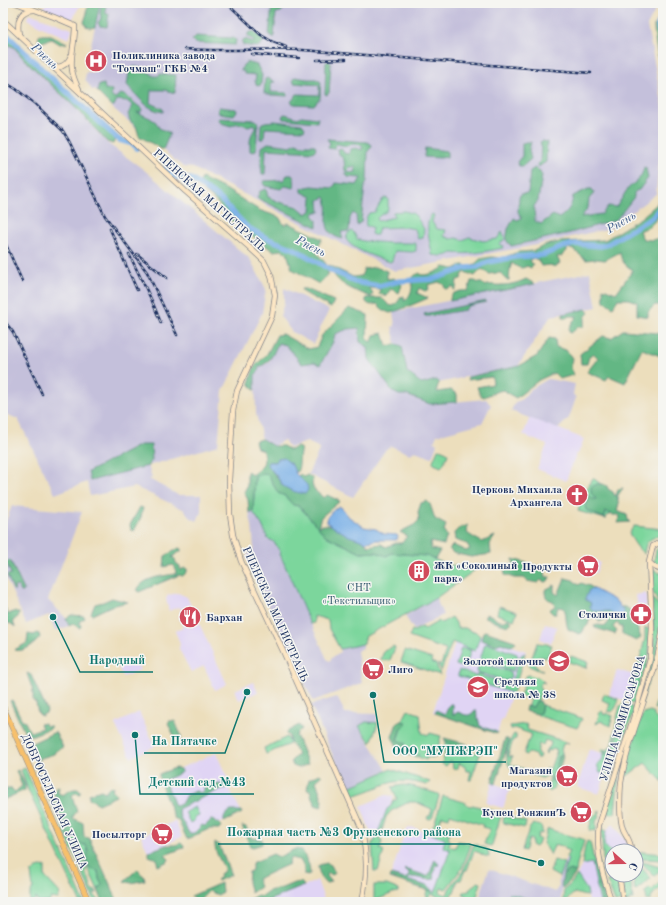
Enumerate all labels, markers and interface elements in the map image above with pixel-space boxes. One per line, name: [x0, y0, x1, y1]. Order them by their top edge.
water label: Рпень: [28, 41, 60, 72]
hospital icon: Поликлиника завода "Точмаш" ГКБ №4: [83, 48, 109, 74]
place label: Поликлиника завода "Точмаш" ГКБ №4: [112, 51, 216, 75]
street label: РПЕНСКАЯ МАГИСТРАЛЬ: [151, 148, 267, 254]
water label: Рпень: [604, 210, 638, 237]
water label: Рпень: [293, 234, 327, 259]
church icon: Церковь Михаила Архангела: [564, 482, 590, 508]
place label: Церковь Михаила Архангела: [471, 485, 562, 509]
street label: РПЕНСКАЯ МАГИСТРАЛЬ: [240, 545, 310, 684]
supermarket icon: Продукты: [575, 553, 601, 579]
building icon: ЖК «Соколиный парк»: [406, 558, 432, 584]
place label: ЖК «Соколиный парк»: [434, 561, 517, 585]
place label: Продукты: [522, 562, 572, 573]
park label: СНТ «Текстильщик»: [322, 583, 396, 607]
pharmacy icon: Столички: [628, 601, 654, 627]
restaurant icon: Бархан: [177, 604, 203, 630]
place label: Столички: [578, 610, 626, 621]
place label: Бархан: [206, 613, 243, 624]
callout: Народный: [80, 648, 153, 672]
school or university icon: Золотой ключик: [546, 648, 572, 674]
street label: УЛИЦА КОМИССАРОВА: [599, 653, 648, 783]
text: Народный: [89, 655, 145, 667]
supermarket icon: Лиго: [360, 656, 386, 682]
place label: Золотой ключик: [463, 657, 544, 668]
place label: Лиго: [388, 665, 414, 676]
school or university icon: Средняя школа № 38: [465, 674, 491, 700]
place label: Средняя школа № 38: [494, 677, 556, 701]
callout: На Пятачке: [144, 729, 225, 753]
street label: ДОБРОСЕЛЬСКАЯ УЛИЦА: [19, 732, 89, 871]
text: На Пятачке: [151, 736, 217, 748]
callout: ООО "МУПЖРЭП": [384, 738, 506, 762]
text: ООО "МУПЖРЭП": [392, 746, 498, 758]
supermarket icon: Магазин продуктов: [554, 763, 580, 789]
place label: Магазин продуктов: [501, 766, 552, 790]
callout: Детский сад №43: [140, 770, 254, 794]
text: Детский сад №43: [148, 777, 246, 789]
supermarket icon: Купец РонжинЪ: [568, 799, 594, 825]
place label: Купец РонжинЪ: [482, 808, 566, 819]
callout: Пожарная часть №3 Фрунзенского района: [218, 820, 469, 844]
supermarket icon: Посылторг: [149, 821, 175, 847]
text: Пожарная часть №3 Фрунзенского района: [227, 827, 461, 839]
place label: Посылторг: [91, 830, 146, 841]
north arrow: [604, 843, 644, 883]
text: С: [625, 861, 638, 871]

